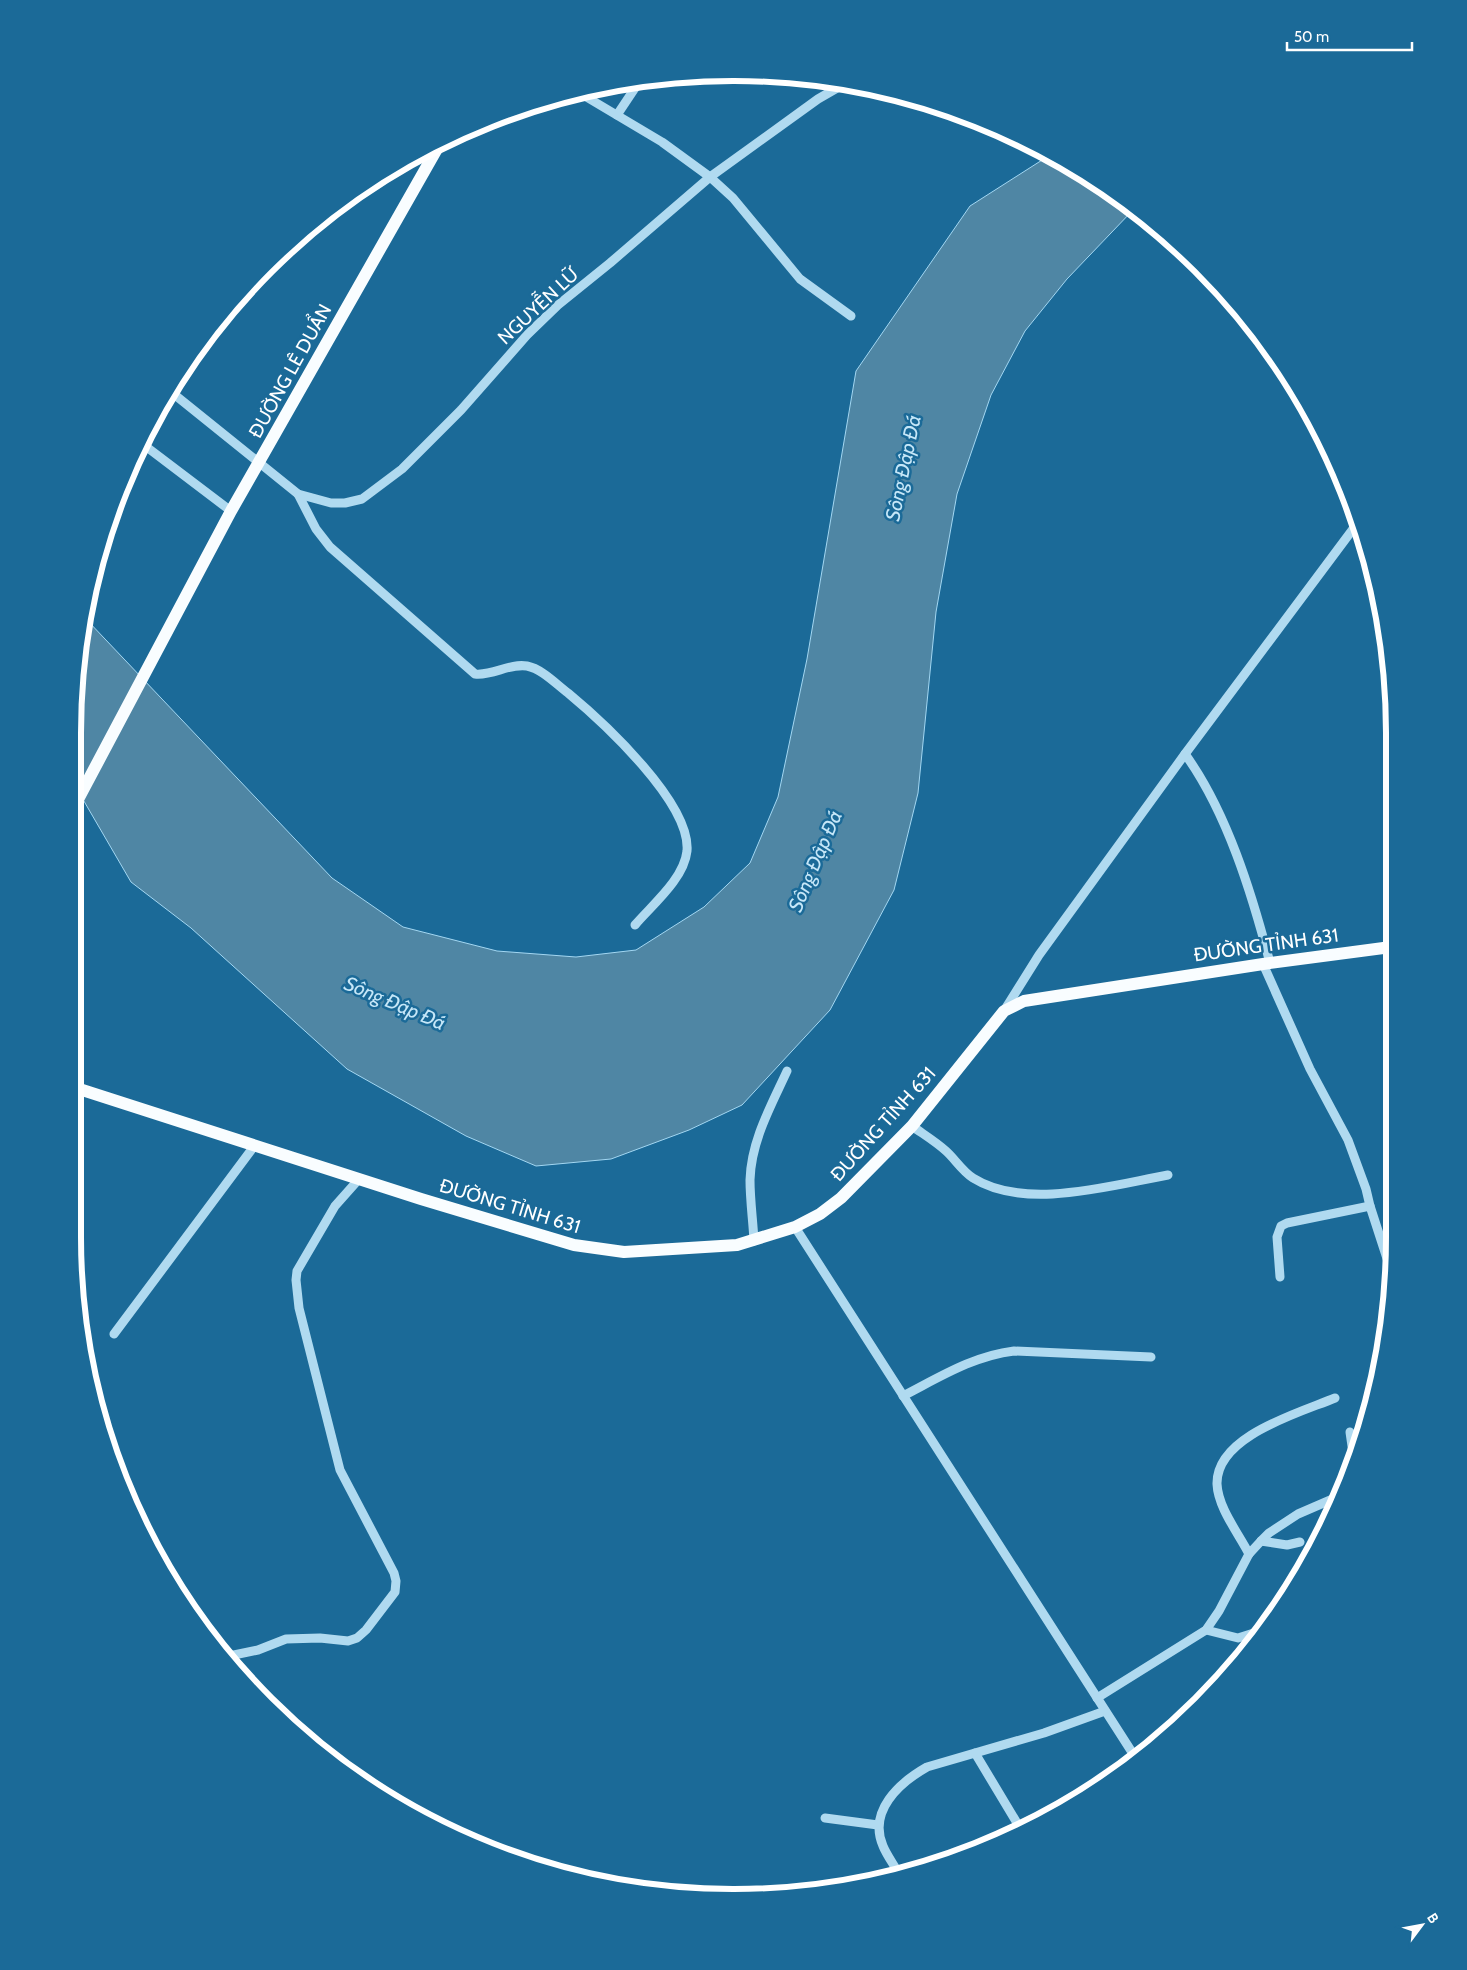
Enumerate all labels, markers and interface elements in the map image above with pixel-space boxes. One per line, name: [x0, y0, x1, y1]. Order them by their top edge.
scale bar: [1287, 20, 1412, 52]
text: 50 m: [1294, 28, 1329, 46]
street label: NGUYỄN LỮ: [490, 259, 584, 349]
street label: ĐƯỜNG LÊ DUẨN: [241, 299, 336, 442]
water label: Sông Đập Đá: [880, 413, 926, 523]
water label: Sông Đập Đá: [783, 807, 847, 915]
street label: ĐƯỜNG TỈNH 631: [1192, 922, 1340, 967]
water label: Sông Đập Đá: [341, 971, 449, 1035]
street label: ĐƯỜNG TỈNH 631: [825, 1061, 940, 1186]
street label: ĐƯỜNG TỈNH 631: [437, 1173, 583, 1238]
north arrow: [1397, 1900, 1447, 1950]
text: B: [1423, 1910, 1443, 1927]

